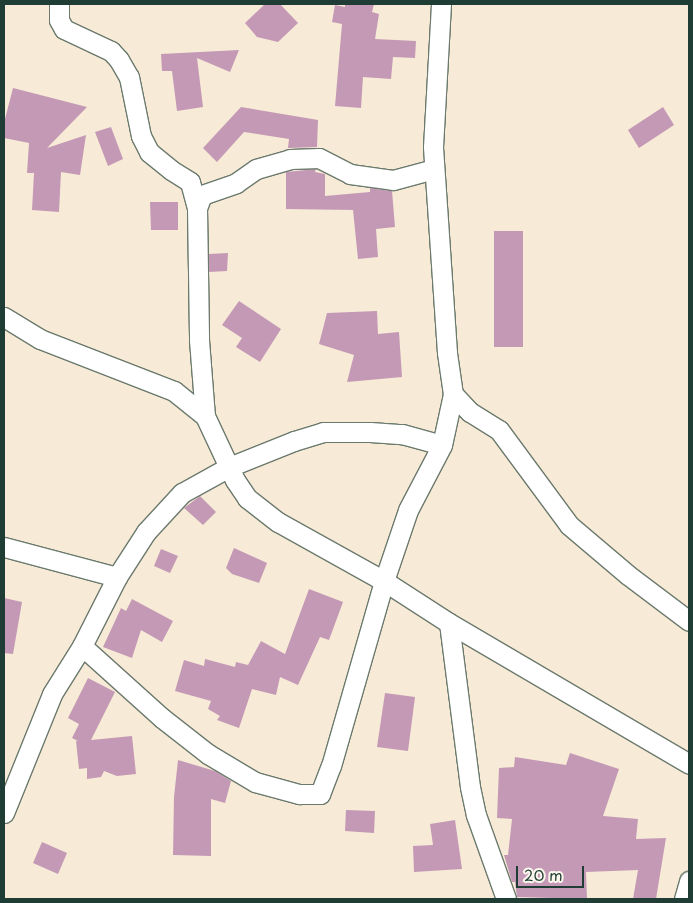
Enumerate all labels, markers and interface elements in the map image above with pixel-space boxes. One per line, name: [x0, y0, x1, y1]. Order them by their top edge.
scale bar: [518, 856, 586, 888]
text: 20 m: [524, 863, 563, 886]

